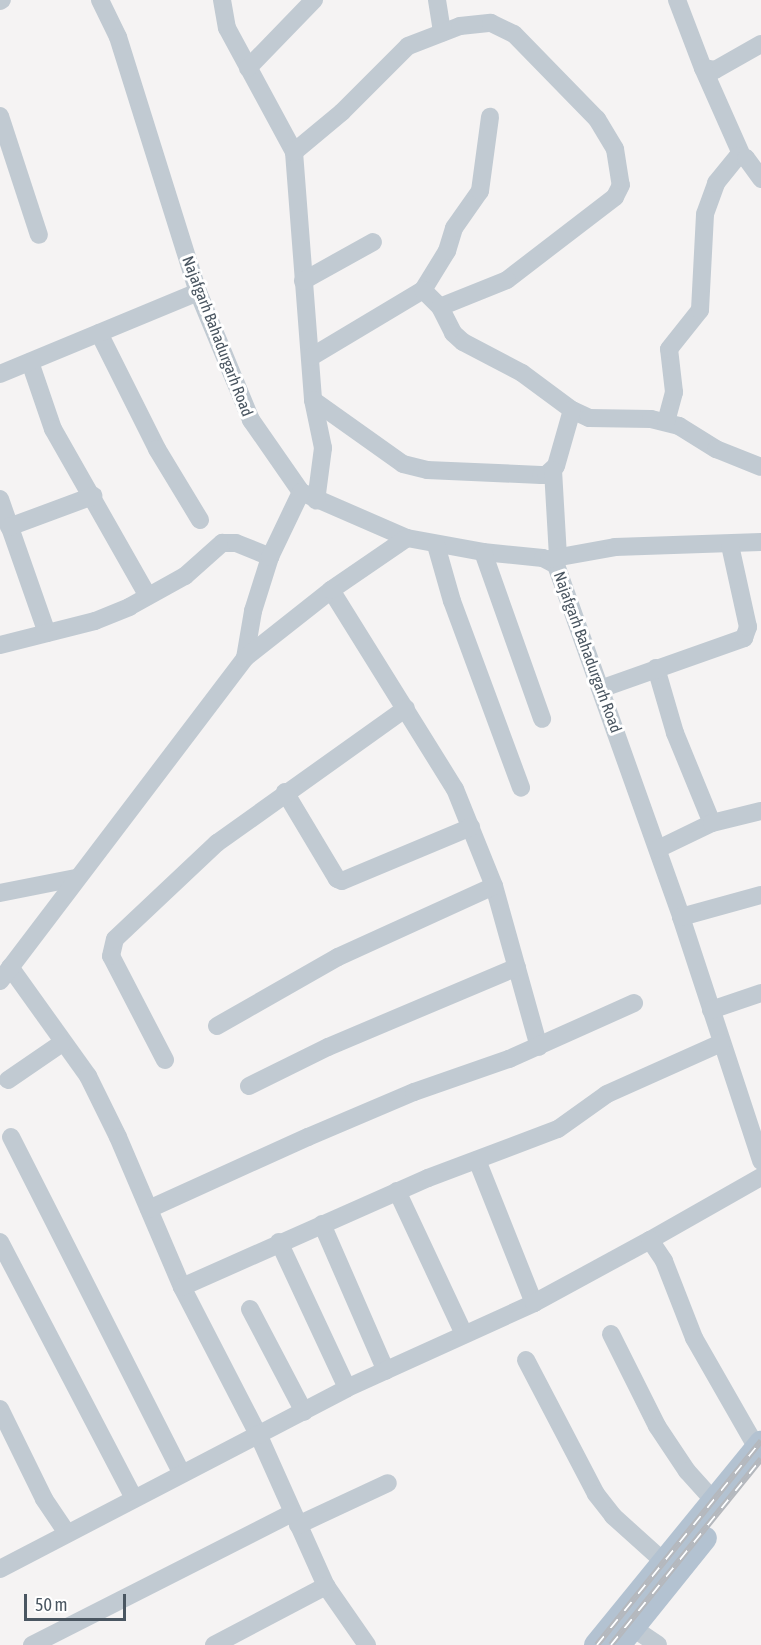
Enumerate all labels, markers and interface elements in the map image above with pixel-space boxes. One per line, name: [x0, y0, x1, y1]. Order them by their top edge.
street label: Najafgarh Bahadurgarh Road: [179, 253, 257, 419]
street label: Najafgarh Bahadurgarh Road: [550, 569, 626, 735]
scale bar: [27, 1582, 129, 1620]
text: 50 m: [35, 1594, 67, 1615]

